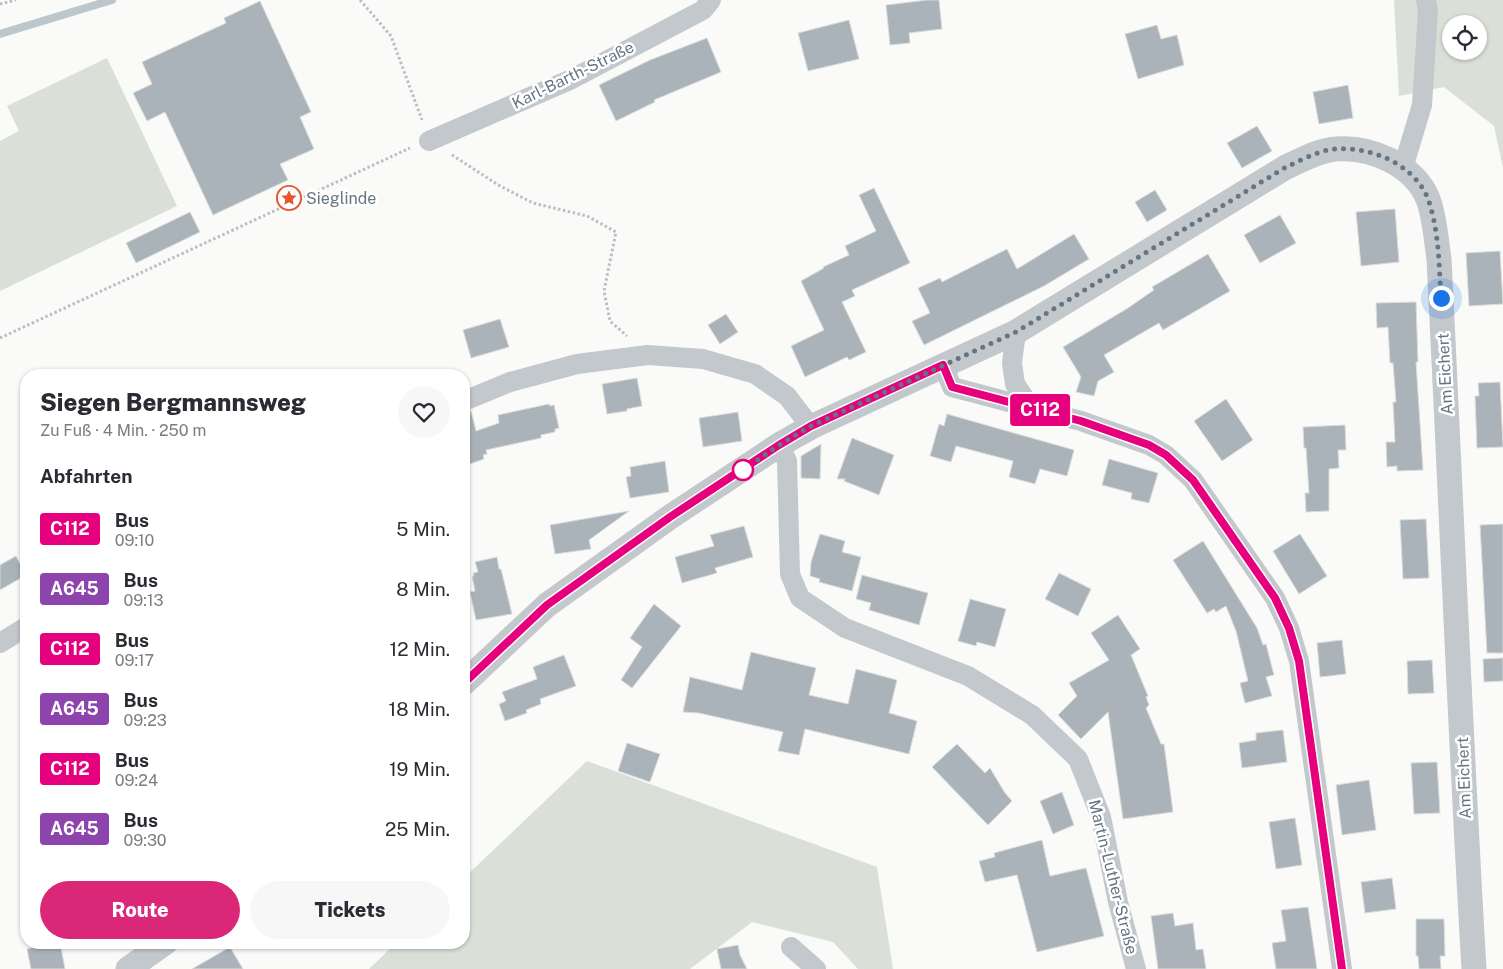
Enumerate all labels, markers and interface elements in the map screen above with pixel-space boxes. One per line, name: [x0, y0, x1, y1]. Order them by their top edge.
map controls: [1442, 15, 1487, 60]
button: locate: [1442, 15, 1487, 60]
street label: Karl-Barth-Straße: [509, 37, 637, 113]
place icon: Sieglinde: [276, 185, 302, 211]
place label: Sieglinde: [306, 189, 376, 208]
your location: [1429, 286, 1454, 311]
street label: Am Eichert: [1433, 333, 1457, 415]
button: heart: [398, 386, 450, 438]
text: Siegen Bergmannsweg: [40, 388, 306, 416]
line badge: C112: [1005, 394, 1075, 426]
text: C112: [1020, 399, 1060, 420]
text: Zu Fuß · 4 Min. · 250 m: [40, 421, 206, 440]
unlabelled marker: [732, 459, 754, 481]
text: Abfahrten: [40, 465, 132, 487]
text: Bus: [115, 509, 149, 531]
text: C112: [50, 518, 90, 539]
text: 5 Min.: [396, 518, 450, 540]
text: 09:10: [115, 531, 154, 550]
text: Bus: [124, 569, 158, 591]
text: A645: [50, 578, 99, 599]
text: 8 Min.: [396, 578, 450, 600]
text: 09:13: [124, 591, 163, 610]
text: Bus: [115, 629, 149, 651]
text: C112: [50, 638, 90, 659]
text: 12 Min.: [389, 638, 450, 660]
text: 09:17: [115, 651, 154, 670]
text: Bus: [124, 689, 158, 711]
text: A645: [50, 698, 99, 719]
text: 18 Min.: [388, 698, 450, 720]
text: 09:23: [124, 711, 167, 730]
street label: Am Eichert: [1453, 737, 1475, 819]
text: Bus: [115, 749, 149, 771]
text: C112: [50, 758, 90, 779]
text: 19 Min.: [389, 758, 450, 780]
text: 09:24: [115, 771, 158, 790]
street label: Martin-Luther-Straße: [1085, 798, 1141, 956]
text: Bus: [124, 809, 158, 831]
text: A645: [50, 818, 99, 839]
text: 25 Min.: [385, 818, 450, 840]
text: 09:30: [124, 831, 167, 850]
button: Route: [40, 881, 240, 939]
button: Tickets: [250, 881, 450, 939]

